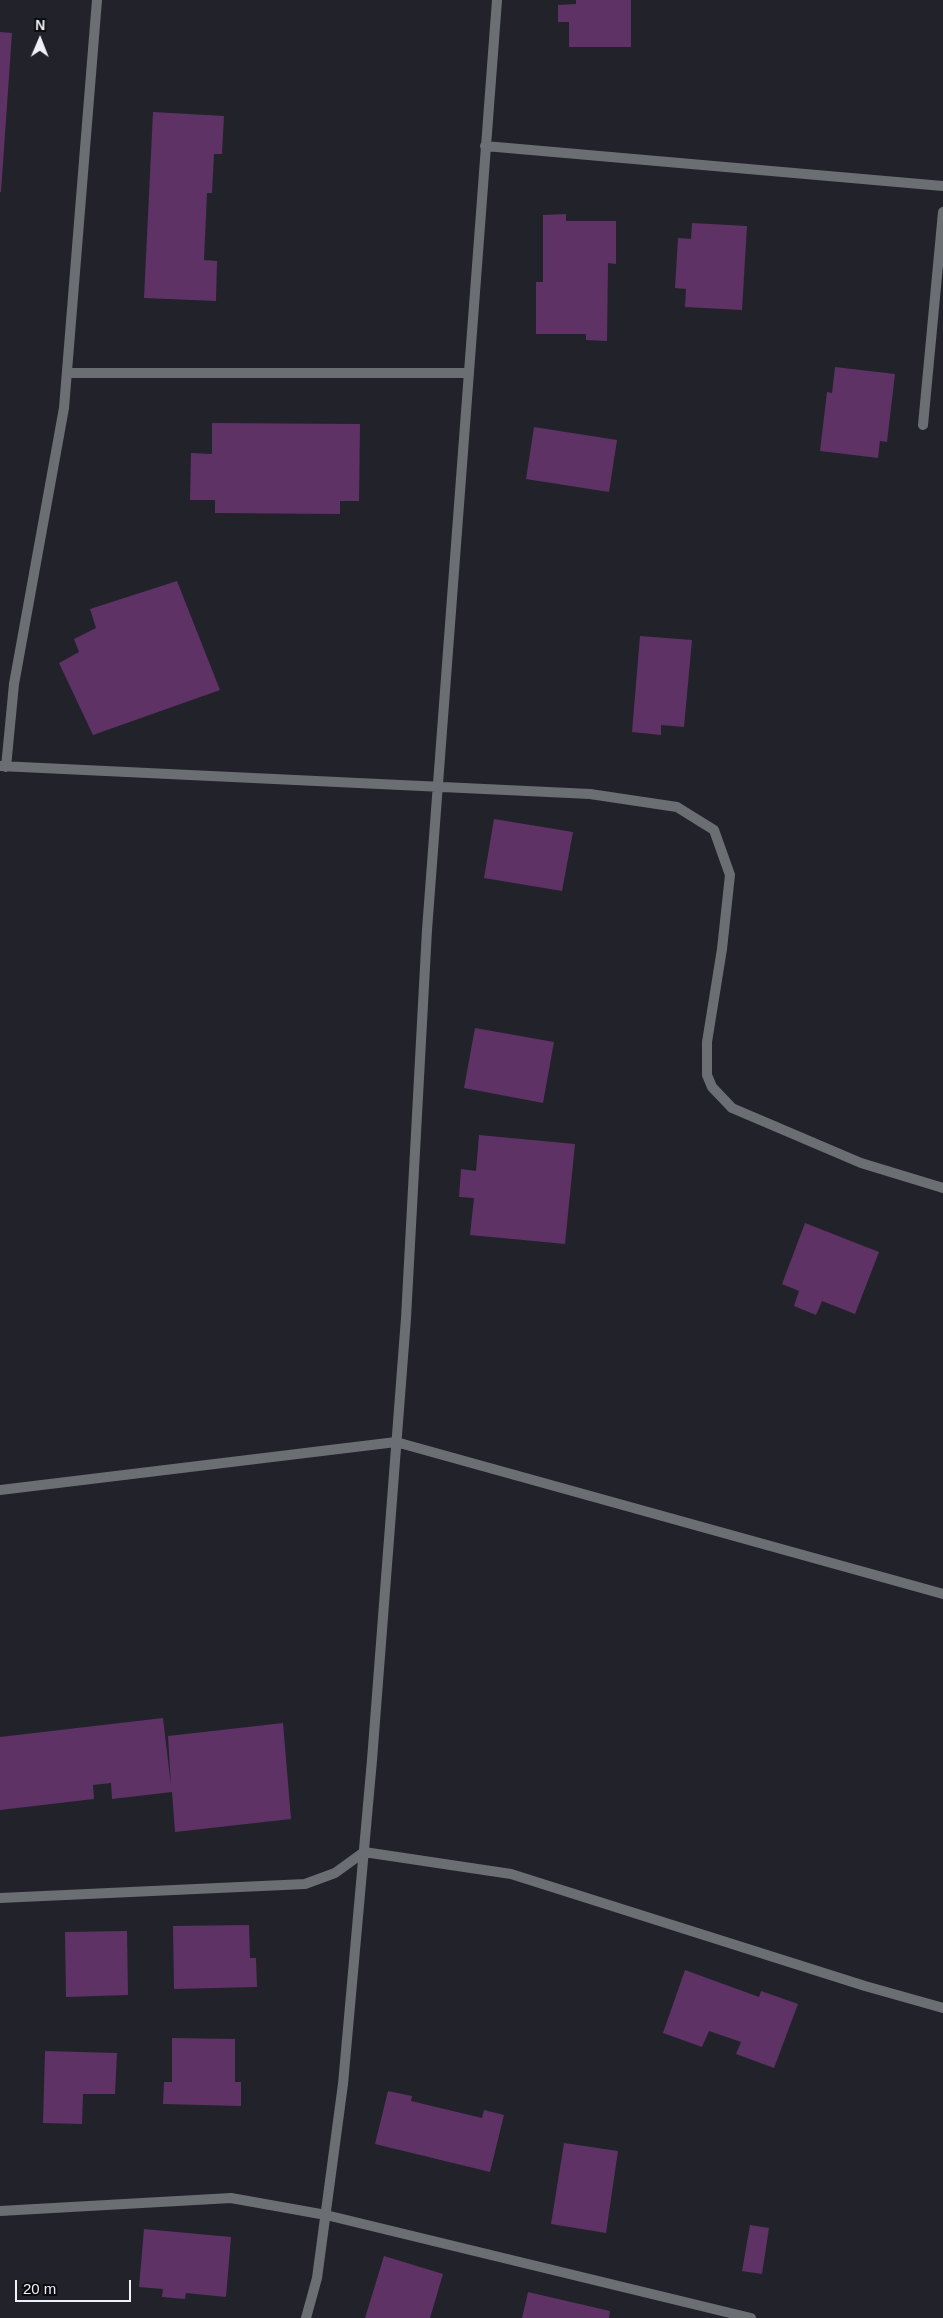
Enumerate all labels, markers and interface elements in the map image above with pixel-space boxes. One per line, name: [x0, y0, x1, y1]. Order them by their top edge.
north arrow: [15, 15, 65, 65]
text: N: [35, 17, 45, 33]
scale bar: [18, 2270, 134, 2302]
text: 20 m: [23, 2280, 56, 2297]

